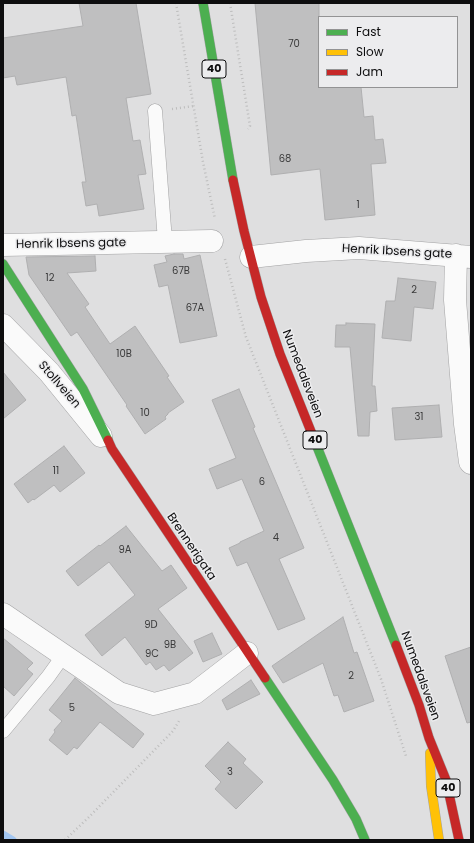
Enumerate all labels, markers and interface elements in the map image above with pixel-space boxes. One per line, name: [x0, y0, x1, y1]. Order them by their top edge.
legend: [318, 16, 458, 88]
text: Fast: [356, 23, 381, 40]
house number: 70: [288, 38, 300, 50]
text: Slow: [356, 43, 384, 60]
road number: 40: [202, 60, 226, 78]
text: Jam: [356, 63, 383, 80]
house number: 68: [279, 153, 291, 165]
house number: 1: [356, 199, 360, 211]
street label: Henrik Ibsens gate: [16, 236, 126, 252]
street label: Henrik Ibsens gate: [342, 242, 452, 262]
house number: 67B: [172, 265, 190, 277]
house number: 12: [46, 272, 54, 284]
house number: 2: [411, 284, 417, 296]
house number: 67A: [186, 302, 204, 314]
street label: Numedalsveien: [279, 328, 325, 420]
house number: 10B: [116, 348, 132, 360]
street label: Stollveien: [35, 359, 83, 411]
house number: 10: [140, 407, 150, 419]
house number: 31: [414, 411, 424, 423]
road number: 40: [303, 431, 327, 449]
house number: 11: [53, 465, 59, 477]
house number: 6: [259, 476, 265, 488]
street label: Brennerigata: [163, 511, 219, 583]
house number: 4: [273, 532, 279, 544]
house number: 9A: [118, 544, 132, 556]
house number: 9D: [144, 619, 158, 631]
street label: Numedalsveien: [397, 630, 443, 722]
house number: 9B: [164, 639, 176, 651]
house number: 9C: [145, 648, 159, 660]
house number: 2: [348, 670, 354, 682]
house number: 5: [69, 702, 75, 714]
house number: 3: [227, 766, 233, 778]
road number: 40: [436, 779, 460, 797]

